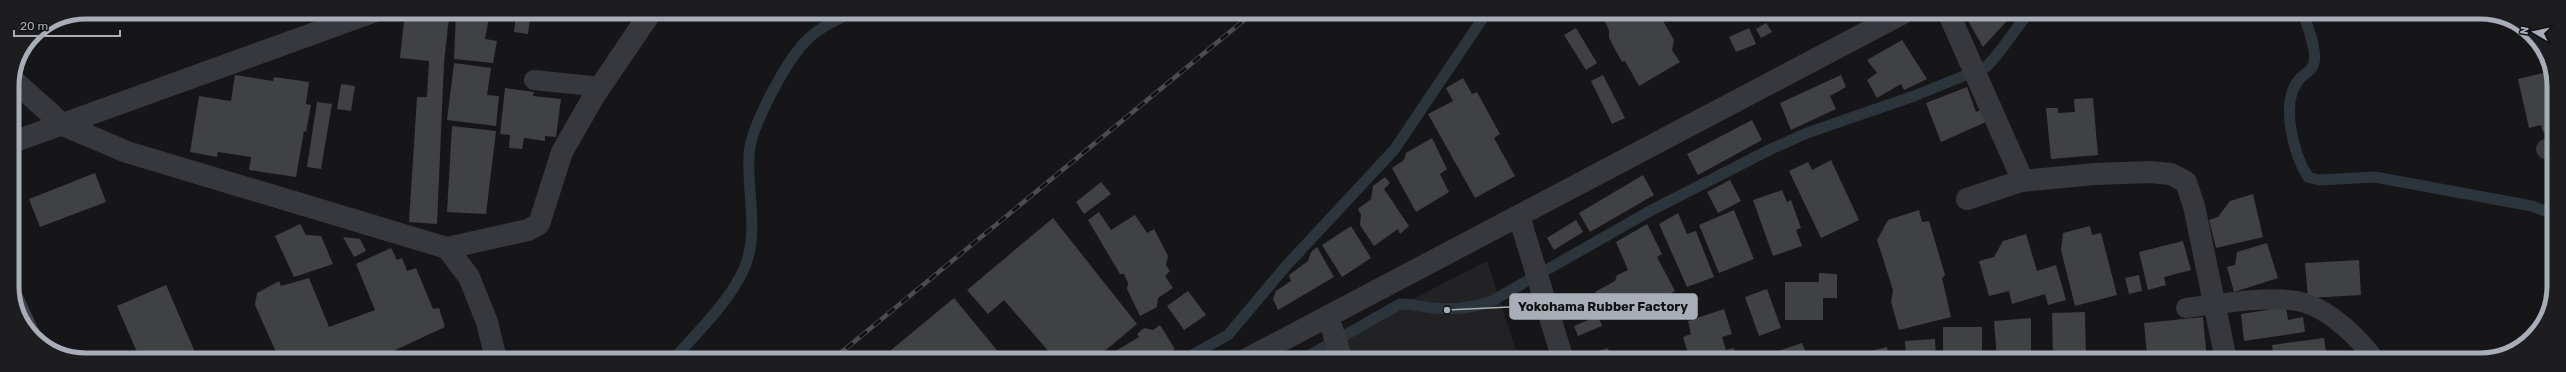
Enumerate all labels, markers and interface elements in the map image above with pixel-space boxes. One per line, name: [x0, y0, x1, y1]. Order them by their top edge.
scale bar: [14, 12, 120, 38]
north arrow: [2514, 12, 2554, 52]
text: 20 m: [20, 19, 48, 33]
text: N: [2518, 26, 2532, 35]
callout: Yokohama Rubber Factory: [1510, 294, 1697, 319]
text: Yokohama Rubber Factory: [1518, 299, 1688, 314]

